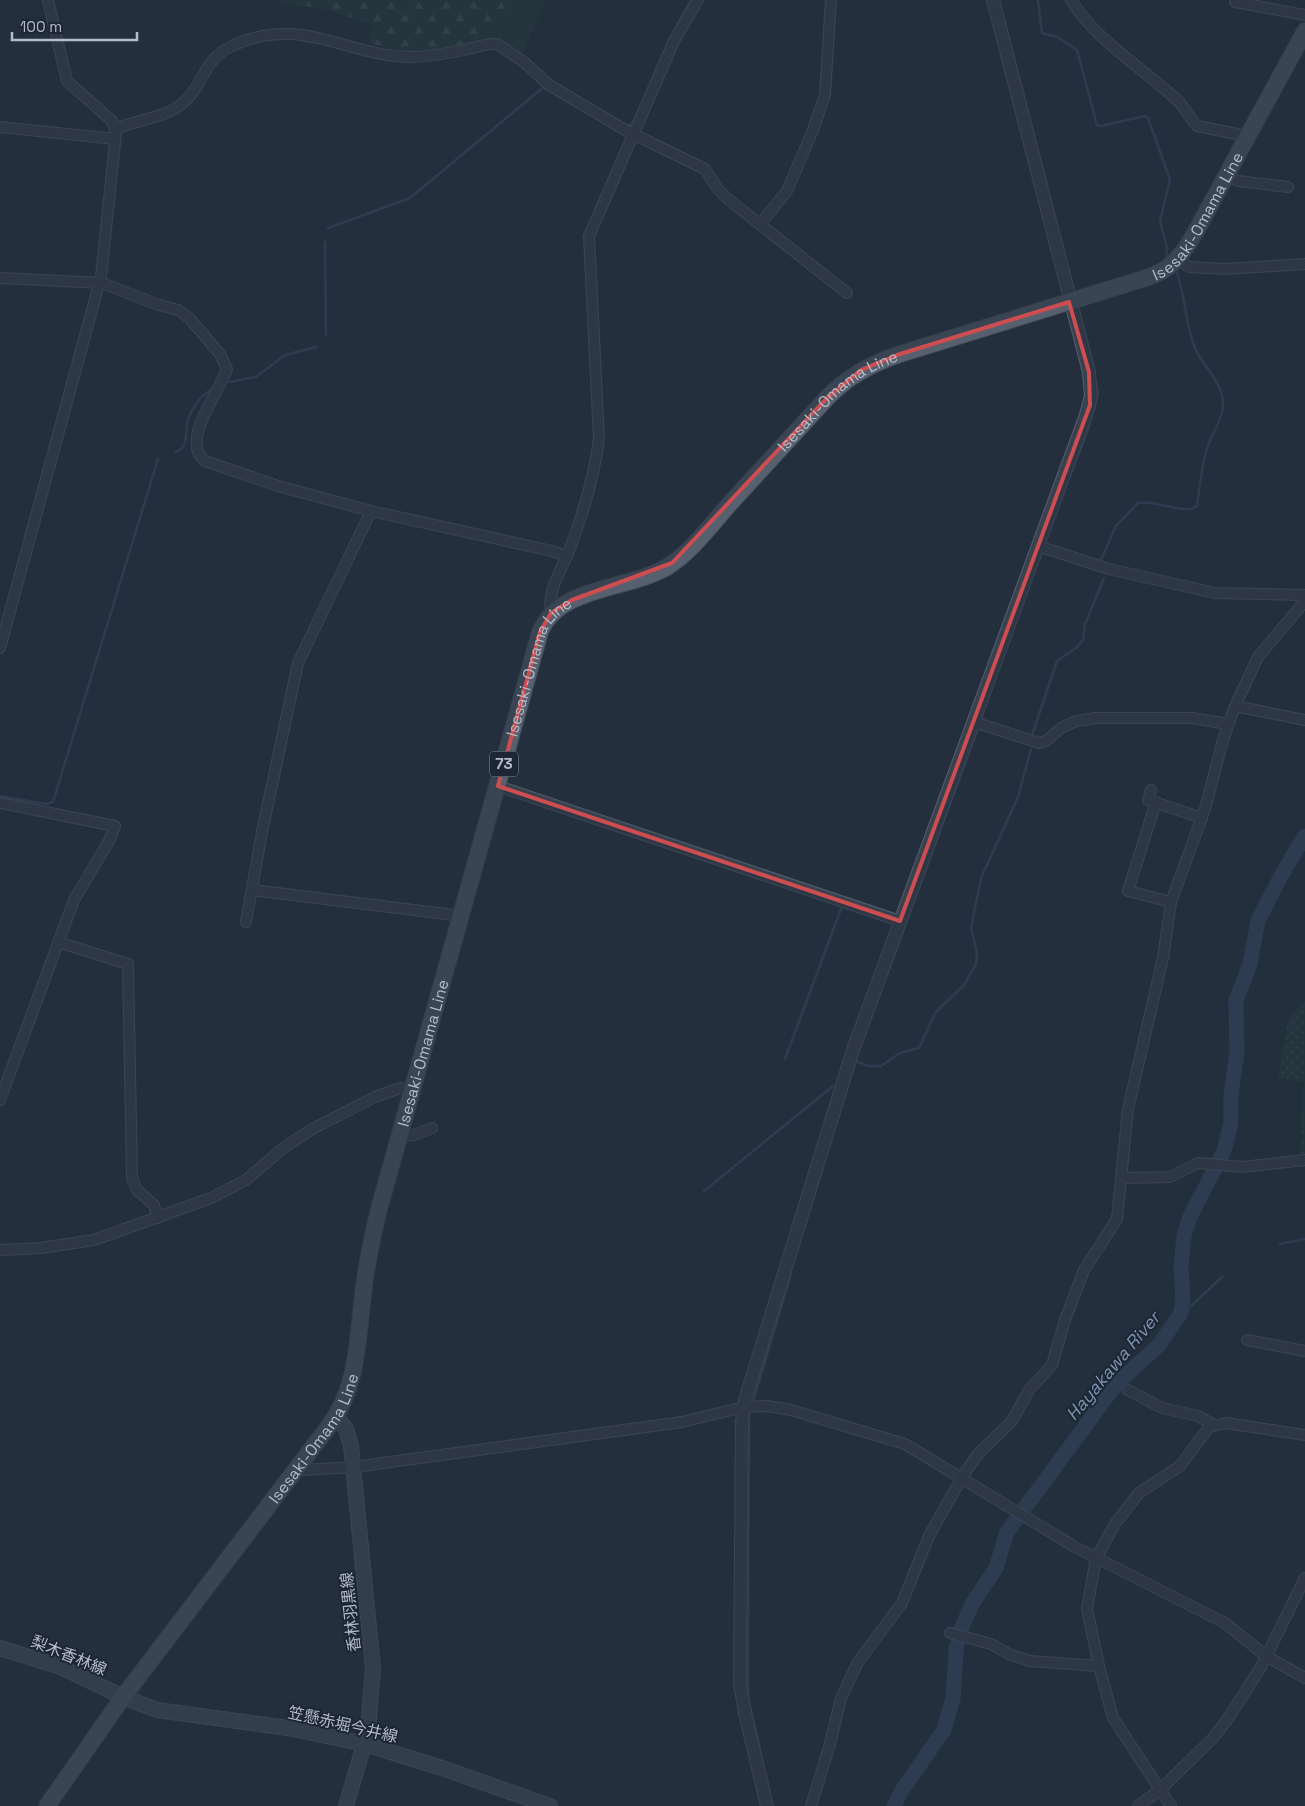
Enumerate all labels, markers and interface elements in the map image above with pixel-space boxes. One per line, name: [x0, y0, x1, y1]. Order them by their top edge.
scale bar: [12, 10, 138, 42]
text: 100 m: [20, 17, 62, 36]
street label: Isesaki-Omama Line: [1149, 148, 1248, 286]
street label: Isesaki-Omama Line: [773, 346, 901, 456]
street label: Isesaki-Omama Line: [501, 592, 576, 739]
road number: 73: [490, 752, 518, 776]
street label: Isesaki-Omama Line: [392, 977, 454, 1129]
water label: Hayakawa River: [1061, 1305, 1166, 1425]
street label: Isesaki-Omama Line: [264, 1371, 363, 1508]
street label: 香林羽黒線: [336, 1571, 365, 1653]
street label: 梨木香林線: [28, 1631, 110, 1680]
street label: 笠懸赤堀今井線: [286, 1702, 400, 1747]

